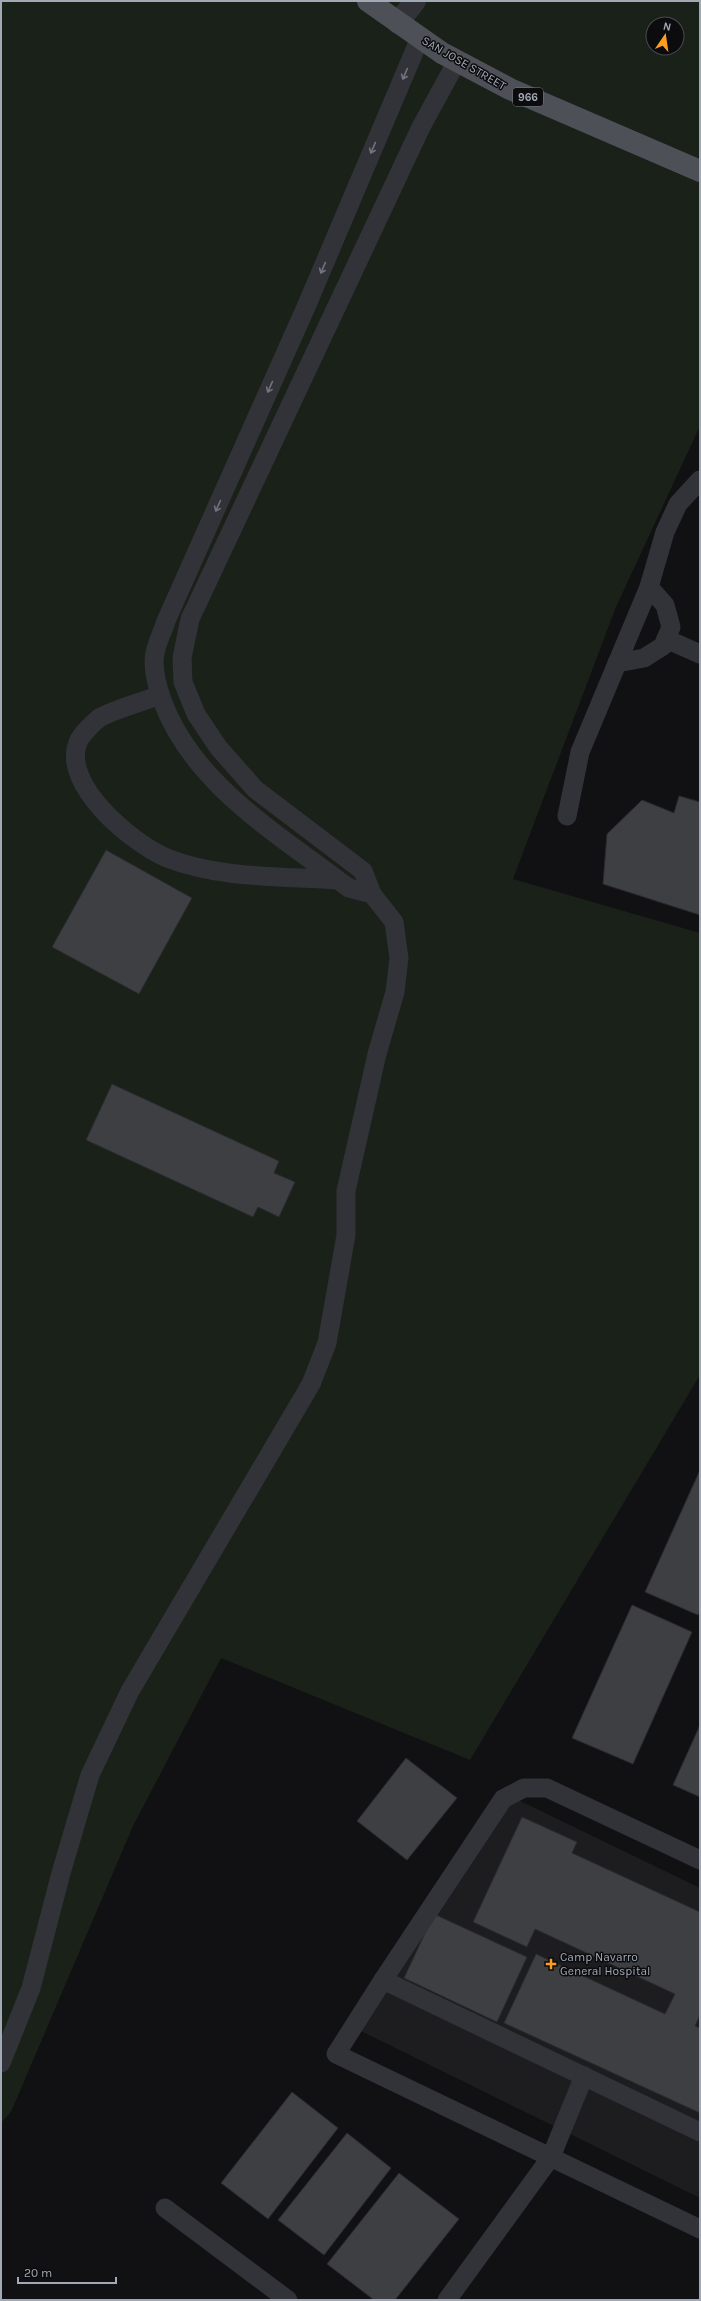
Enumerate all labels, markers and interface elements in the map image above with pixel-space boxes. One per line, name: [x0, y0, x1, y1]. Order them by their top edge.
north arrow: [645, 16, 685, 56]
text: N: [662, 20, 672, 34]
street label: SAN JOSE STREET: [419, 33, 509, 93]
one-way arrow: [401, 67, 408, 79]
road number: 966: [513, 88, 543, 106]
one-way arrow: [369, 141, 376, 153]
one-way arrow: [318, 261, 326, 273]
one-way arrow: [266, 380, 274, 392]
one-way arrow: [213, 499, 221, 511]
place label: Camp Navarro General Hospital: [560, 1950, 650, 1978]
marker: Camp Navarro General Hospital: [545, 1958, 557, 1970]
scale bar: [18, 2259, 116, 2285]
text: 20 m: [24, 2266, 52, 2280]

